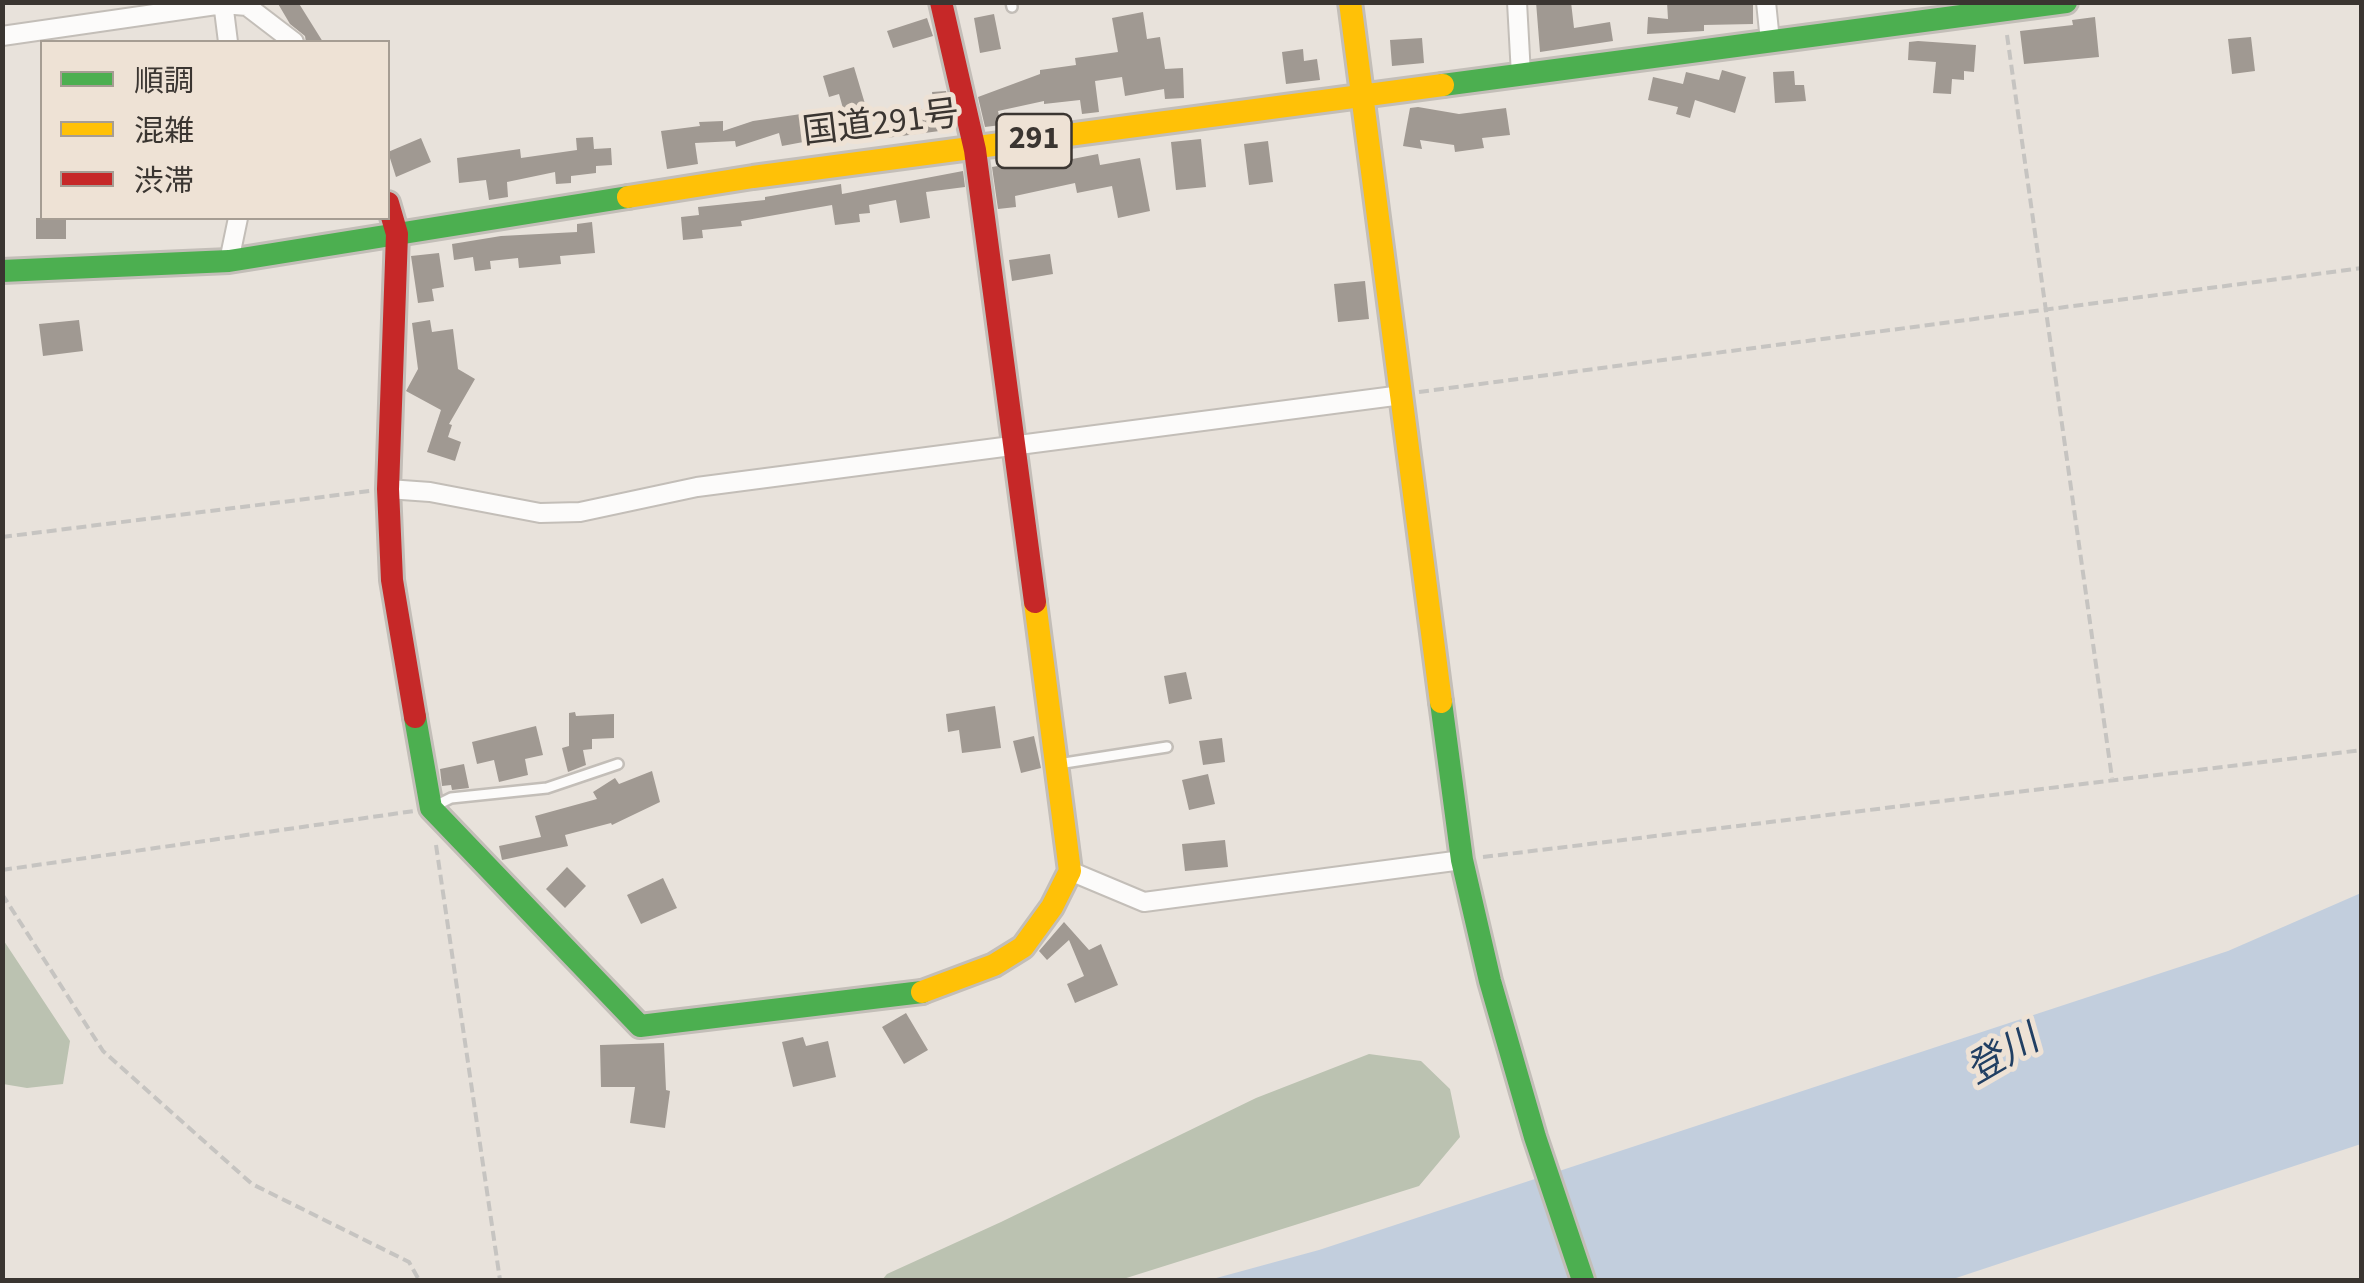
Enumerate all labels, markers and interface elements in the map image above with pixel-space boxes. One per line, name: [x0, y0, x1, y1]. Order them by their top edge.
legend: [40, 40, 390, 220]
text: 順調: [134, 60, 194, 103]
street label: 国道291号: [800, 96, 962, 156]
text: 混雑: [134, 110, 194, 153]
road number: 291: [996, 114, 1072, 168]
text: 渋滞: [134, 160, 194, 203]
water label: 登川: [1960, 1019, 2048, 1097]

